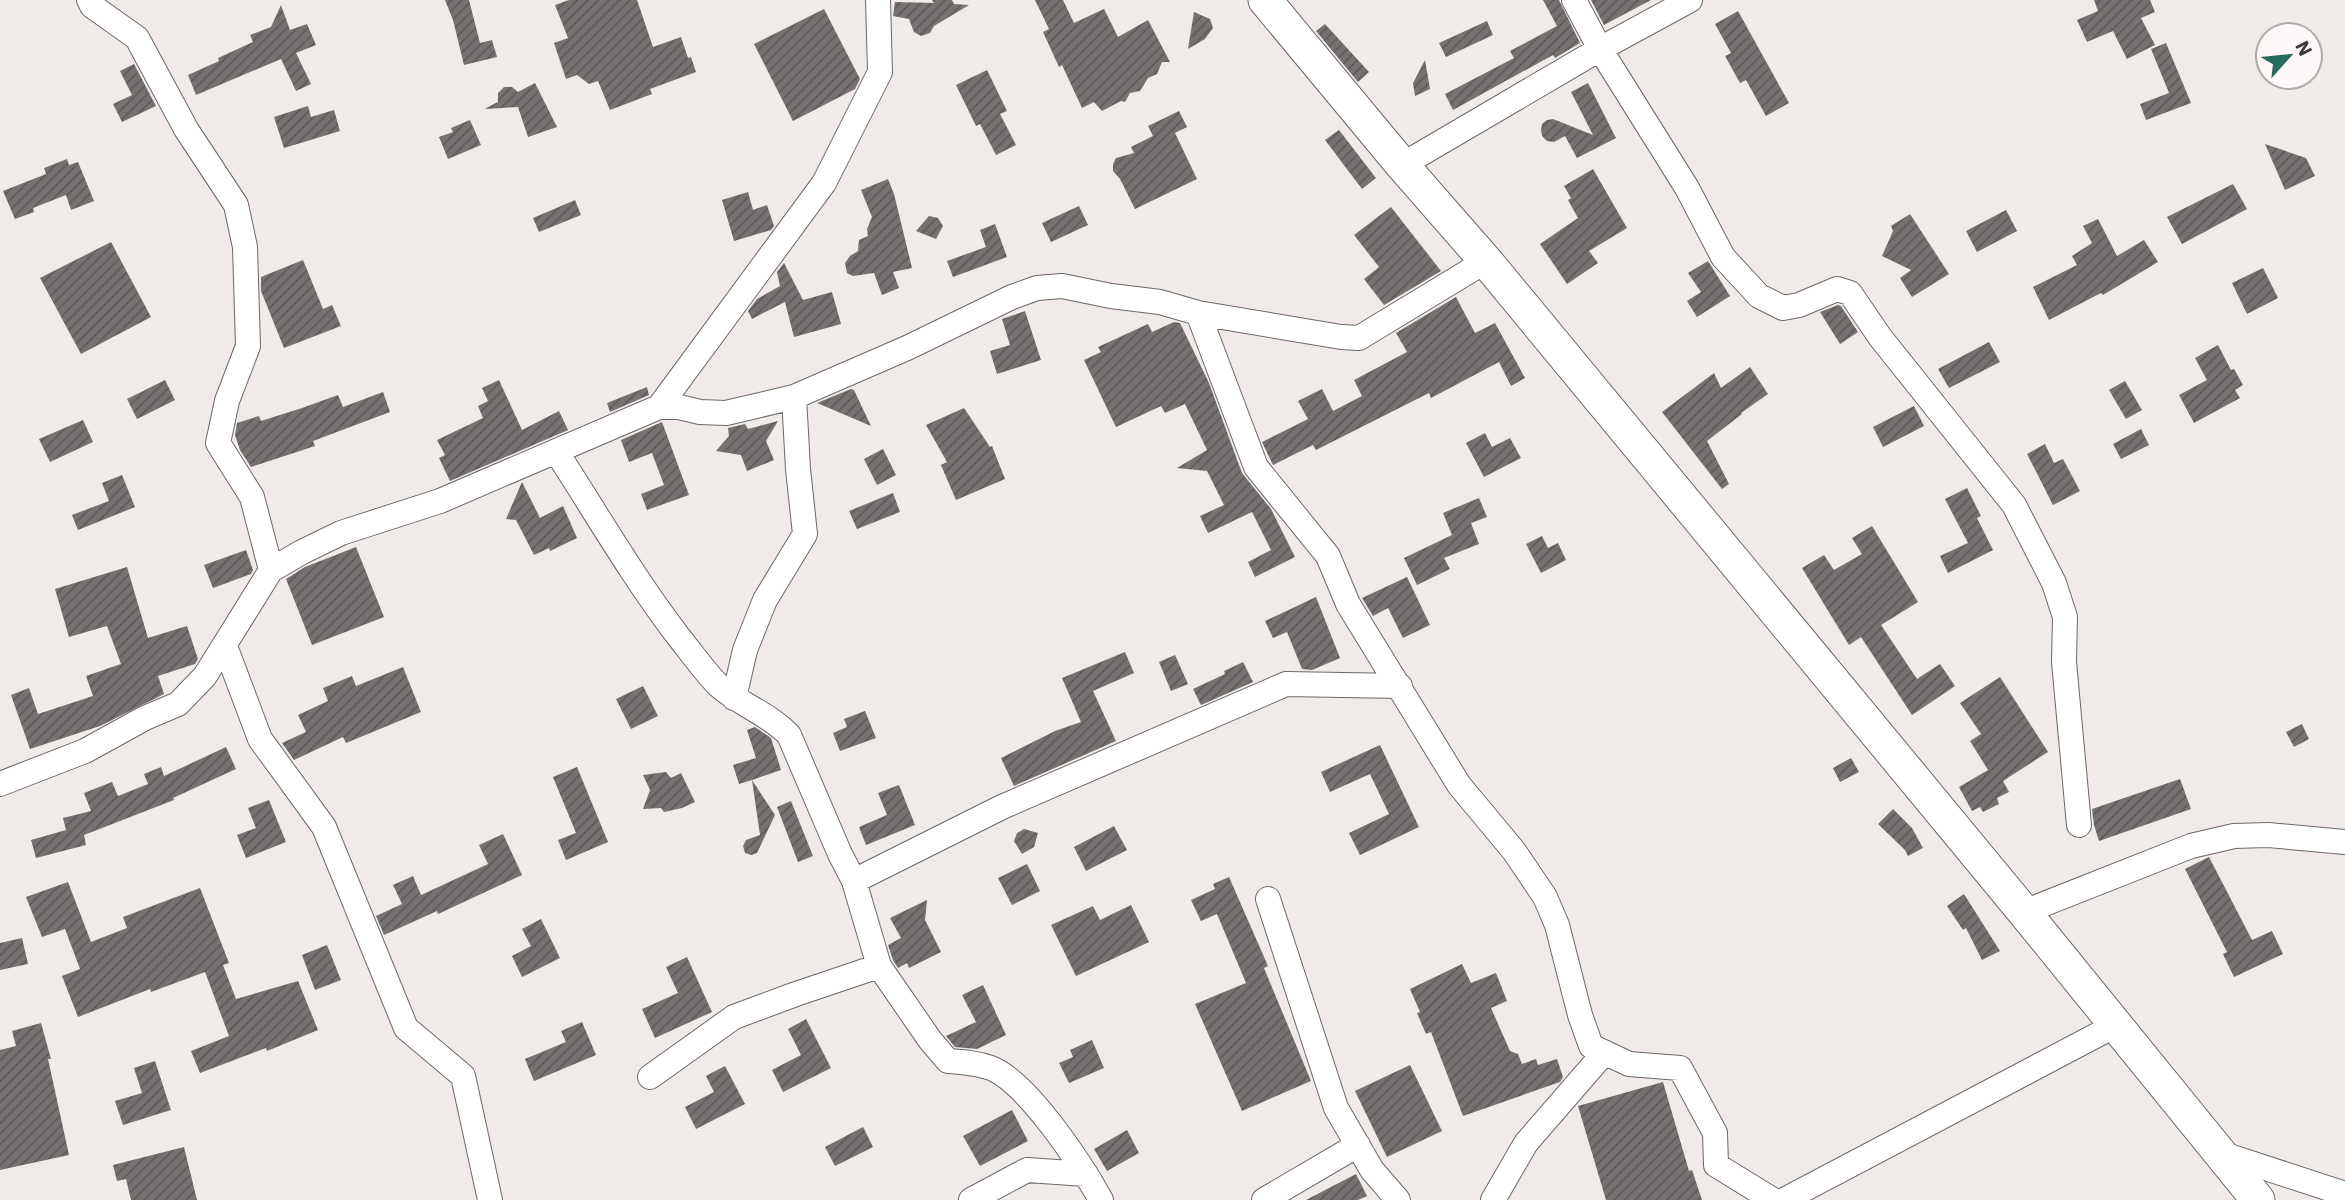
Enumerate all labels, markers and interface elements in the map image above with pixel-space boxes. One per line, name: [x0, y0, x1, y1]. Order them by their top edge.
north arrow: [2254, 21, 2324, 91]
text: N: [2290, 37, 2318, 60]

